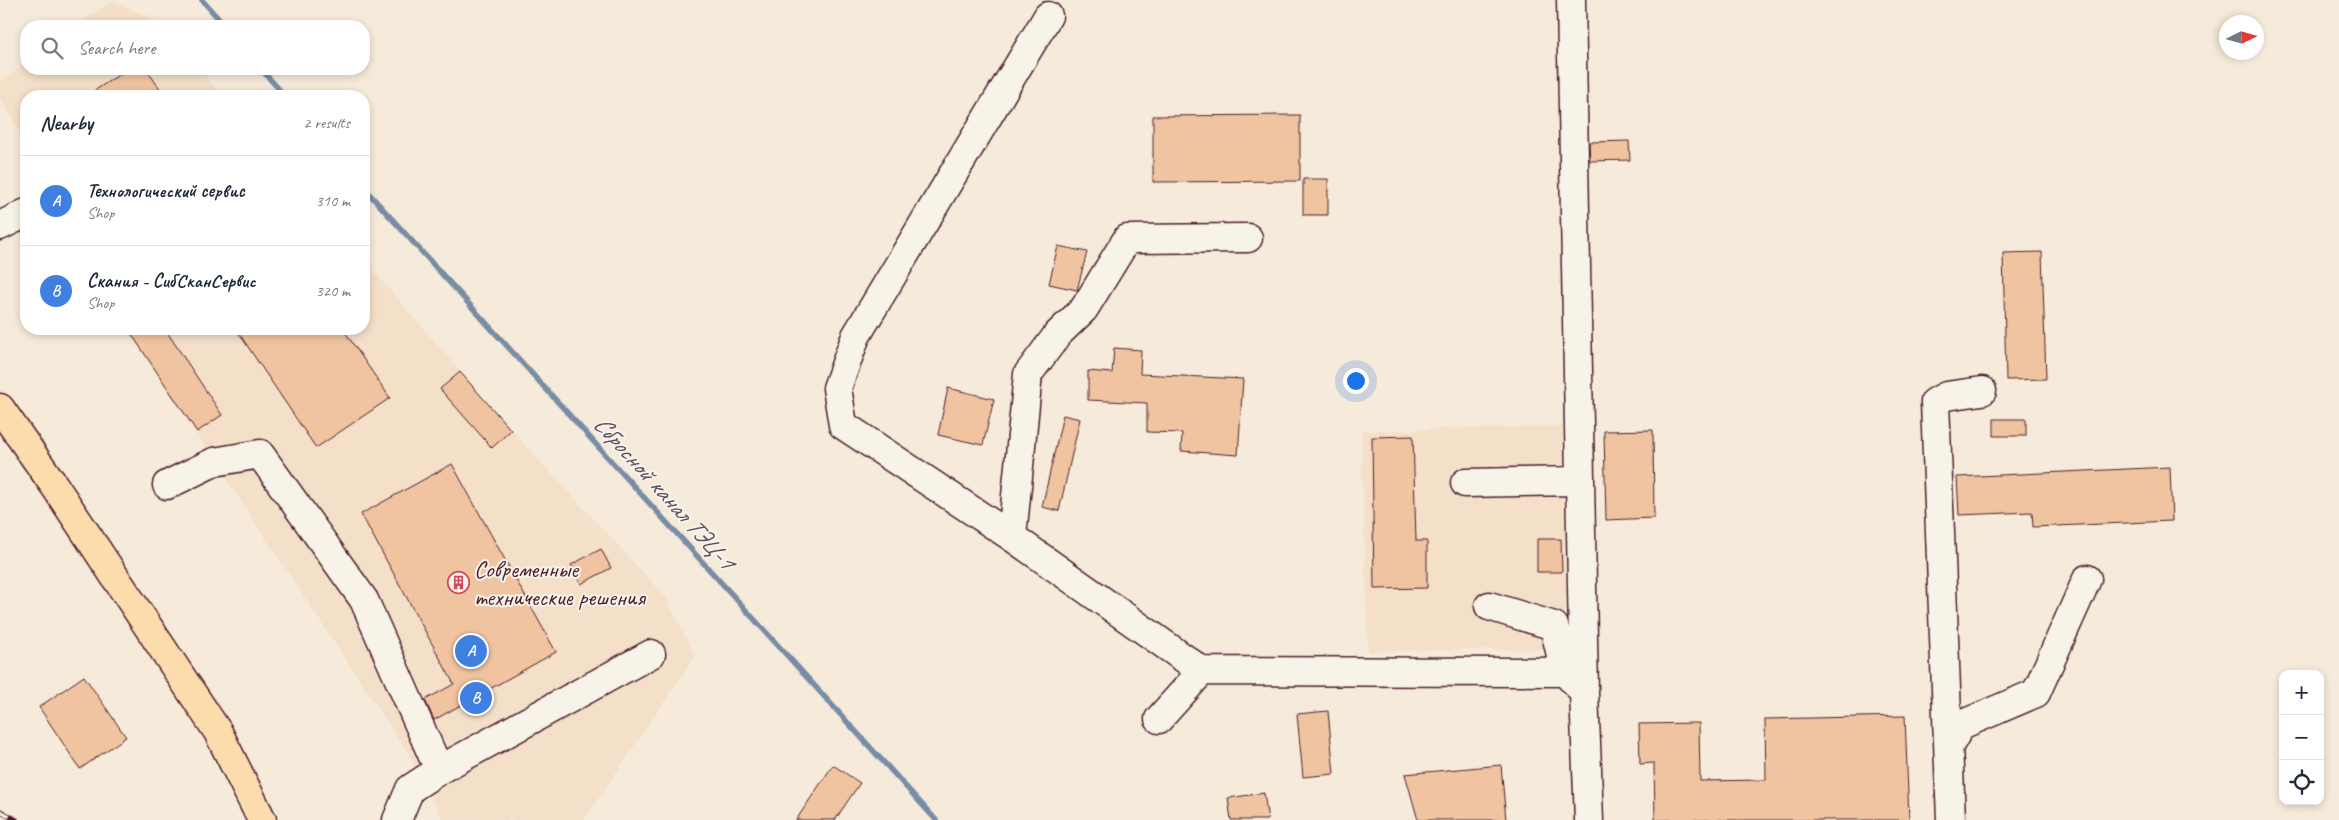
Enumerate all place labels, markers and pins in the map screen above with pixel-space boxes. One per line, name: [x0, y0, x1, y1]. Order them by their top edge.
place label: Современные технические решения: [474, 554, 646, 612]
building icon: Современные технические решения: [446, 571, 470, 595]
pin: A: [455, 632, 487, 670]
pin: B: [460, 679, 492, 717]

